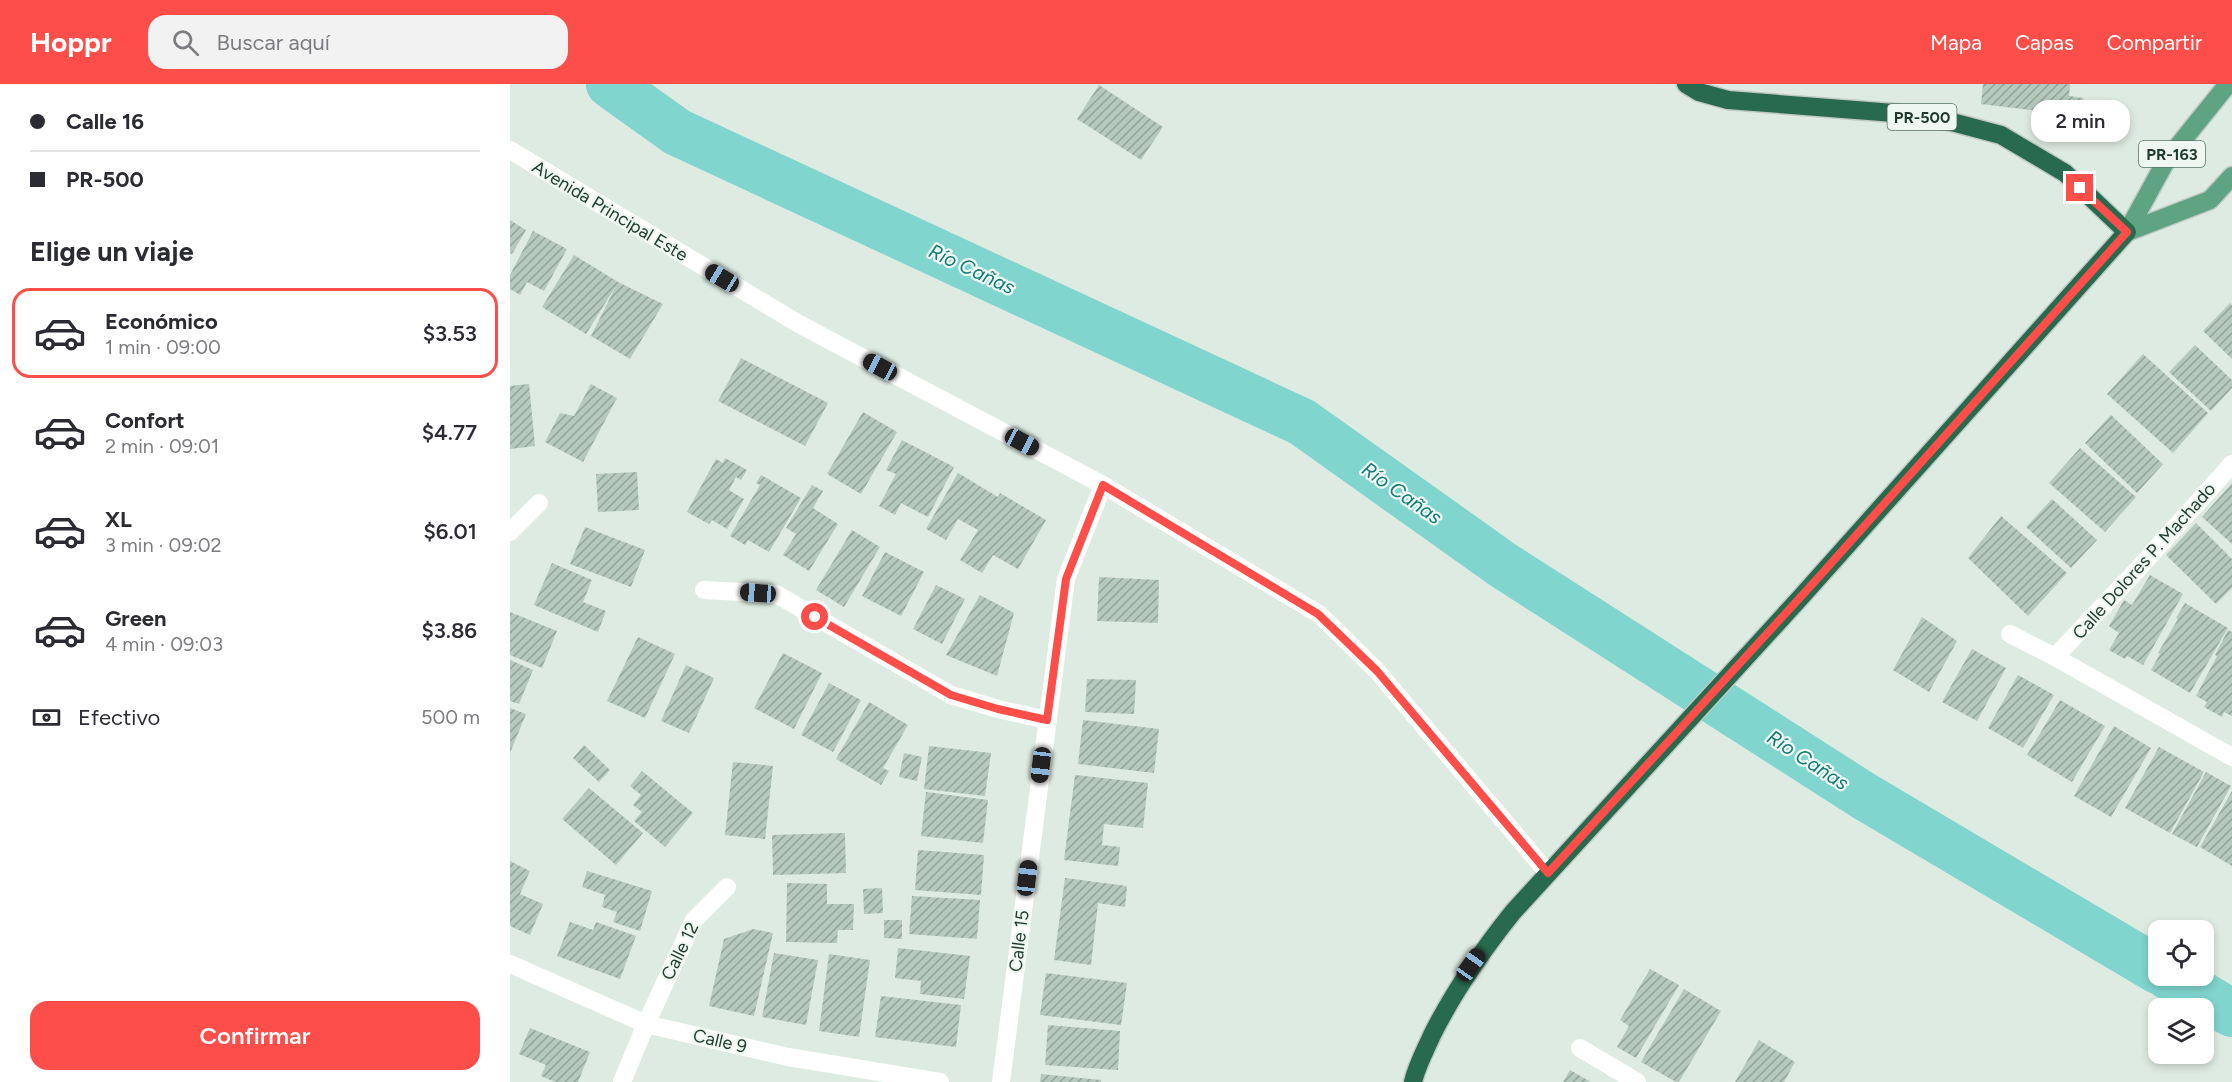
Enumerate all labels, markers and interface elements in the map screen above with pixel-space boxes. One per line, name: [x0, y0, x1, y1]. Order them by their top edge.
search box: [148, 15, 568, 69]
text: Hoppr: [30, 25, 112, 59]
icon: search: [169, 26, 202, 59]
text: Buscar aquí: [217, 29, 330, 56]
text: Mapa: [1930, 30, 1982, 55]
text: Capas: [2015, 30, 2074, 55]
text: Compartir: [2107, 30, 2202, 55]
callout: 2 min: [2030, 101, 2130, 143]
road number: PR-500: [1888, 104, 1956, 130]
text: Calle 16: [66, 108, 144, 135]
text: 2 min: [2056, 109, 2105, 133]
road number: PR-163: [2139, 141, 2205, 167]
street label: Avenida Principal Este: [528, 156, 692, 266]
text: PR-500: [66, 166, 144, 193]
route end: [2066, 174, 2093, 201]
text: Elige un viaje: [30, 235, 194, 268]
water label: Río Cañas: [925, 239, 1019, 300]
car: [702, 261, 742, 295]
icon: car: [33, 306, 87, 360]
text: Económico: [105, 308, 218, 335]
text: $3.53: [423, 320, 477, 347]
text: 1 min · 09:00: [105, 335, 221, 359]
car: [860, 351, 900, 383]
icon: car: [33, 405, 87, 459]
text: Confort: [105, 407, 185, 434]
text: $4.77: [422, 419, 477, 446]
car: [1002, 426, 1042, 458]
text: 2 min · 09:01: [105, 434, 219, 458]
water label: Río Cañas: [1357, 457, 1447, 530]
street label: Calle Dolores P. Machado: [2068, 478, 2220, 644]
icon: car: [33, 504, 87, 558]
text: XL: [105, 506, 132, 533]
text: $6.01: [424, 518, 477, 545]
text: 3 min · 09:02: [105, 533, 222, 557]
car: [739, 583, 777, 603]
icon: car: [33, 603, 87, 657]
route start: [801, 603, 828, 630]
text: Green: [105, 605, 167, 632]
text: $3.86: [421, 617, 477, 644]
text: 4 min · 09:03: [105, 632, 223, 656]
icon: cash: [30, 701, 63, 734]
text: Efectivo: [78, 704, 160, 731]
text: 500 m: [421, 705, 480, 729]
water label: Río Cañas: [1763, 725, 1854, 796]
car: [1030, 746, 1052, 784]
car: [1016, 859, 1038, 897]
street label: Calle 15: [1004, 909, 1034, 973]
street label: Calle 12: [657, 918, 703, 984]
map controls: [2148, 920, 2214, 1064]
button: locate: [2148, 920, 2214, 986]
car: [1453, 945, 1489, 985]
button: layers: [2148, 998, 2214, 1064]
button: Confirmar: [30, 1001, 480, 1070]
street label: Calle 9: [691, 1024, 749, 1058]

